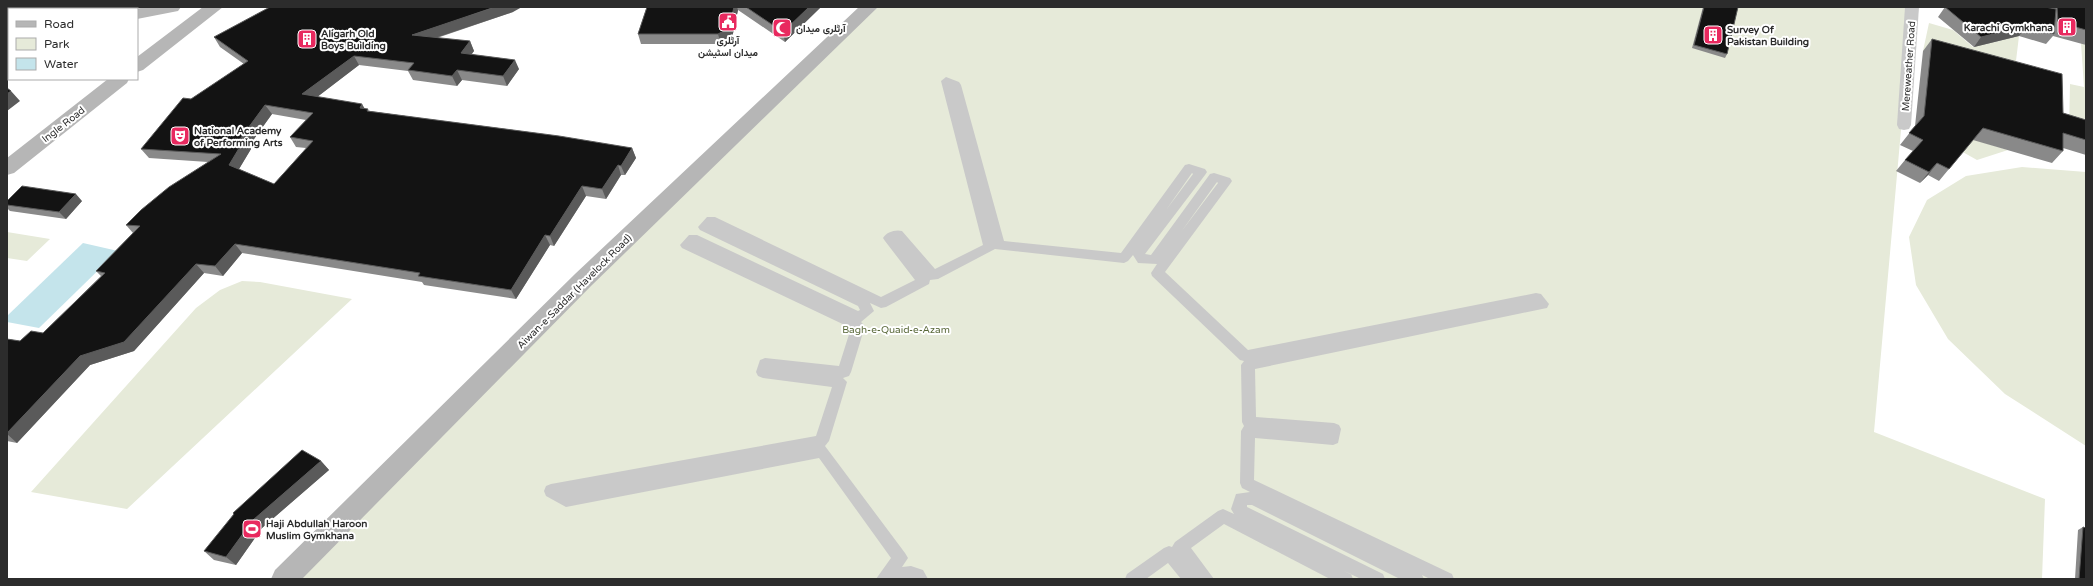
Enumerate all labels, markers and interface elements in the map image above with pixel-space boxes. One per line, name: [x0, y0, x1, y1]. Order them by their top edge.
legend: [8, 8, 138, 80]
public building icon: آرٹلری میدان اسٹیشن: [717, 11, 739, 33]
building icon: Karachi Gymkhana: [2056, 16, 2078, 38]
text: Road: [44, 17, 74, 31]
mosque icon: آرٹلری میدان: [771, 17, 793, 39]
street label: Mereweather Road: [1900, 20, 1918, 112]
place label: Karachi Gymkhana: [1964, 22, 2053, 34]
place label: آرٹلری میدان: [796, 23, 847, 35]
building icon: Survey Of Pakistan Building: [1702, 24, 1724, 46]
place label: Survey Of Pakistan Building: [1727, 24, 1809, 48]
building icon: Aligarh Old Boys Building: [296, 28, 318, 50]
place label: Aligarh Old Boys Building: [321, 28, 386, 52]
place label: آرٹلری میدان اسٹیشن: [698, 35, 759, 59]
text: Park: [44, 37, 70, 51]
text: Water: [44, 57, 79, 71]
street label: Ingle Road: [40, 104, 87, 145]
theatre icon: National Academy of Performing Arts: [169, 125, 191, 147]
place label: National Academy of Performing Arts: [194, 125, 283, 149]
street label: Aiwan-e-Saddar (Havelock Road): [515, 232, 634, 351]
park label: Bagh-e-Quaid-e-Azam: [842, 324, 950, 336]
sports icon: Haji Abdullah Haroon Muslim Gymkhana: [241, 518, 263, 540]
place label: Haji Abdullah Haroon Muslim Gymkhana: [266, 518, 367, 542]

